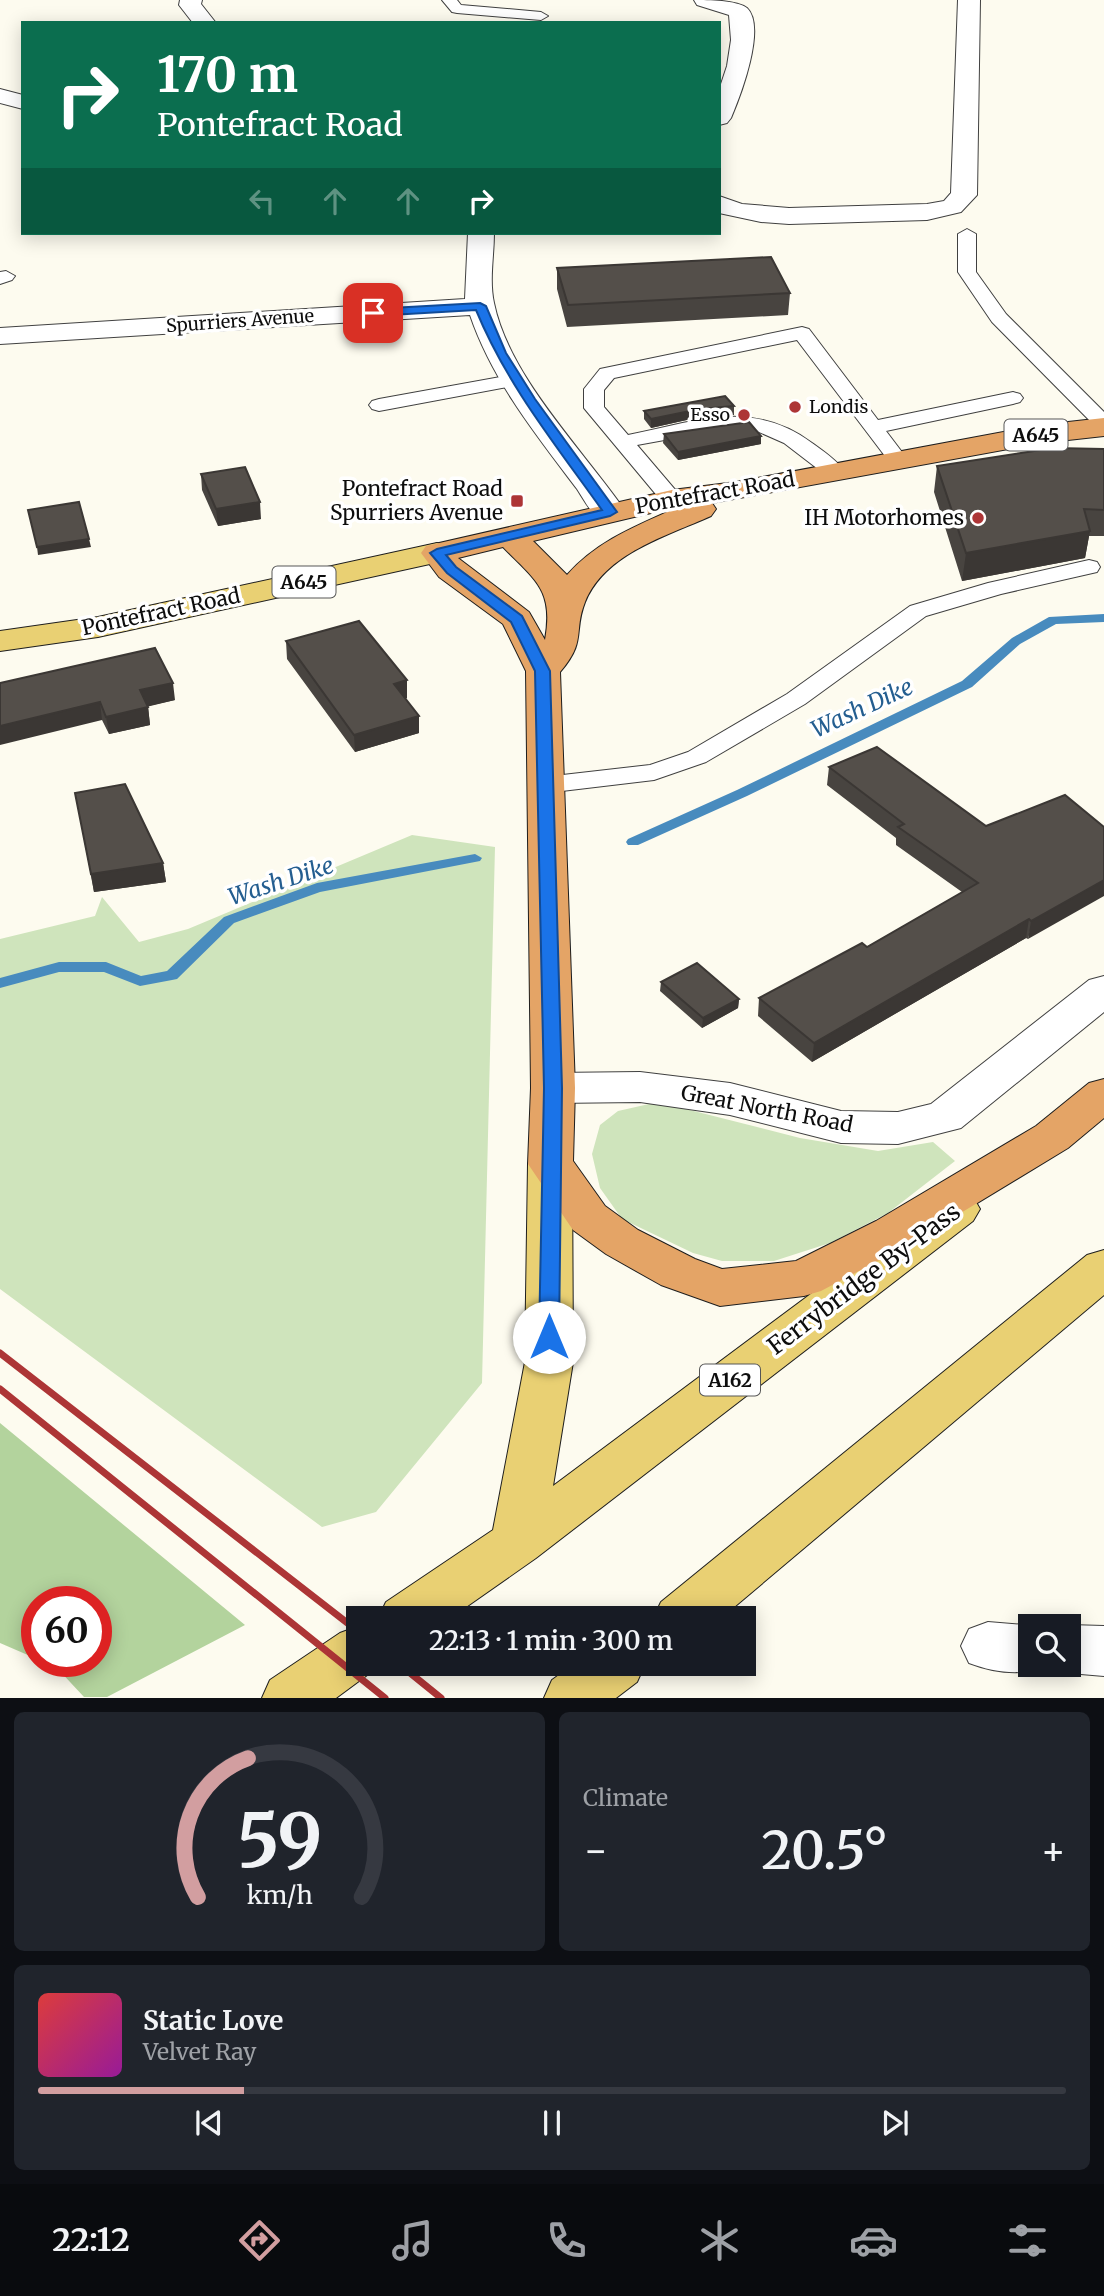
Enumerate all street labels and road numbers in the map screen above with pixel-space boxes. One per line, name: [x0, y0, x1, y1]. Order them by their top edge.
street label: Spurriers Avenue: [165, 304, 315, 337]
road number: A645: [1004, 420, 1068, 450]
street label: Pontefract Road: [633, 465, 797, 520]
road number: A645: [272, 566, 336, 597]
street label: Pontefract Road: [79, 581, 243, 641]
street label: Great North Road: [679, 1079, 856, 1138]
street label: Ferrybridge By-Pass: [761, 1196, 966, 1361]
road number: A162: [700, 1364, 760, 1396]

